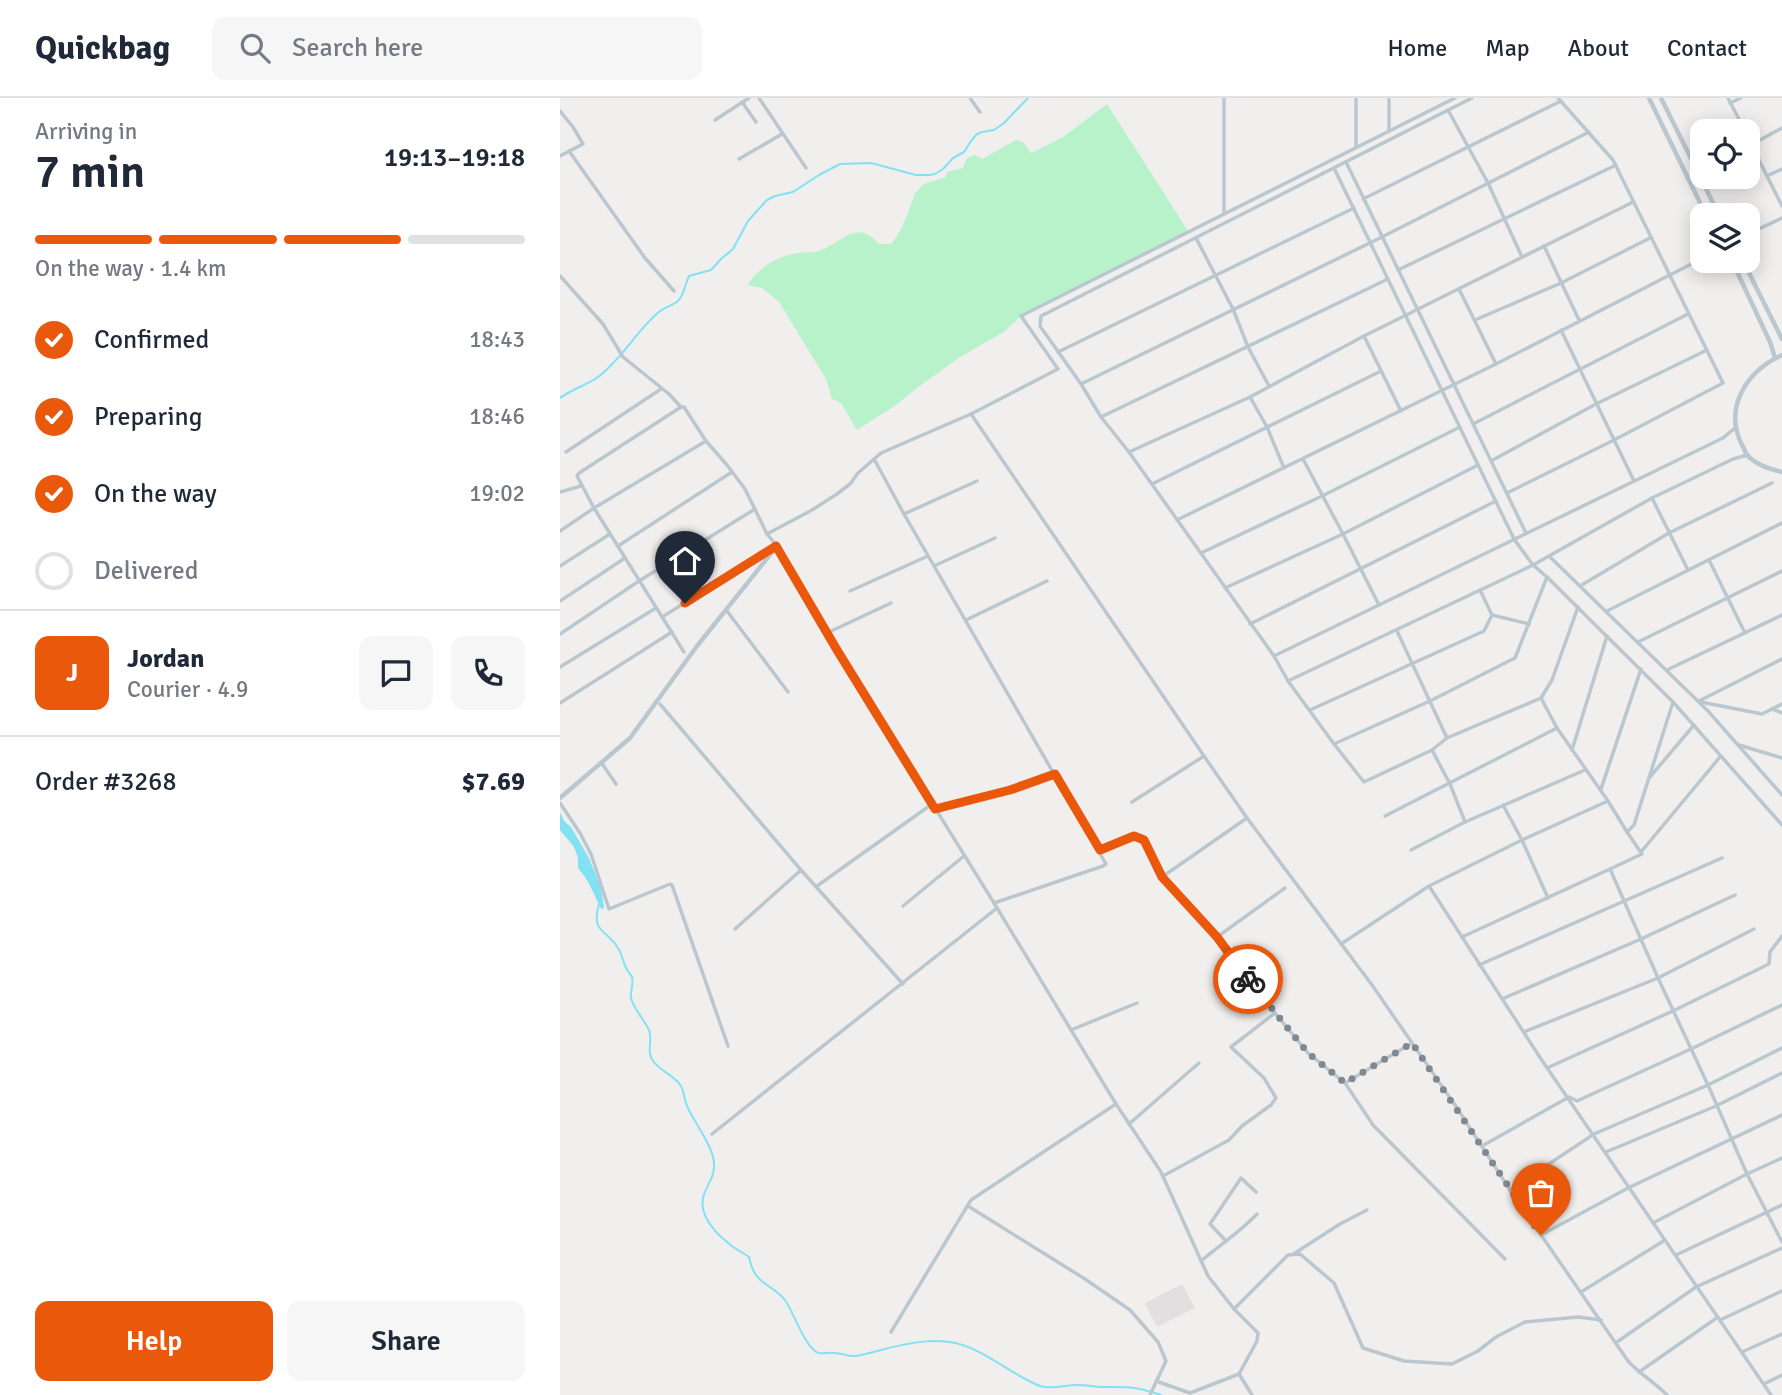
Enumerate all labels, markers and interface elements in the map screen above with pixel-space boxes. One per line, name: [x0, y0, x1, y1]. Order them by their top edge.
search box: [212, 17, 702, 80]
text: Quickbag: [35, 28, 170, 69]
icon: search: [236, 29, 274, 67]
text: Search here: [292, 32, 423, 64]
text: Home: [1387, 33, 1447, 63]
text: Map: [1485, 33, 1530, 63]
text: About: [1568, 33, 1629, 63]
text: Contact: [1667, 33, 1747, 63]
text: Arriving in: [35, 117, 137, 146]
map controls: [1690, 119, 1760, 273]
button: locate: [1690, 119, 1760, 189]
text: 19:13–19:18: [384, 142, 525, 174]
text: 7 min: [35, 144, 145, 200]
button: layers: [1690, 203, 1760, 273]
text: On the way · 1.4 km: [35, 254, 226, 283]
icon: check: [35, 321, 73, 359]
text: Confirmed: [94, 324, 209, 356]
text: 18:43: [469, 325, 525, 354]
icon: check: [35, 398, 73, 436]
text: Preparing: [94, 401, 202, 433]
text: 18:46: [469, 402, 525, 431]
icon: check: [35, 475, 73, 513]
text: On the way: [94, 478, 217, 510]
text: 19:02: [469, 479, 525, 508]
pin: [655, 531, 715, 603]
icon: home: [666, 542, 704, 580]
text: Delivered: [94, 555, 199, 587]
button: chat: [359, 636, 433, 710]
button: phone: [451, 636, 525, 710]
text: Jordan: [127, 643, 204, 675]
text: J: [66, 657, 78, 689]
text: Courier · 4.9: [127, 675, 248, 704]
text: Order #3268: [35, 766, 176, 798]
text: $7.69: [461, 766, 525, 798]
courier: [1213, 944, 1283, 1014]
icon: bike: [1229, 960, 1267, 998]
pin: [1511, 1163, 1571, 1235]
icon: bag: [1522, 1174, 1560, 1212]
button: Help: [35, 1301, 273, 1381]
button: Share: [287, 1301, 525, 1381]

